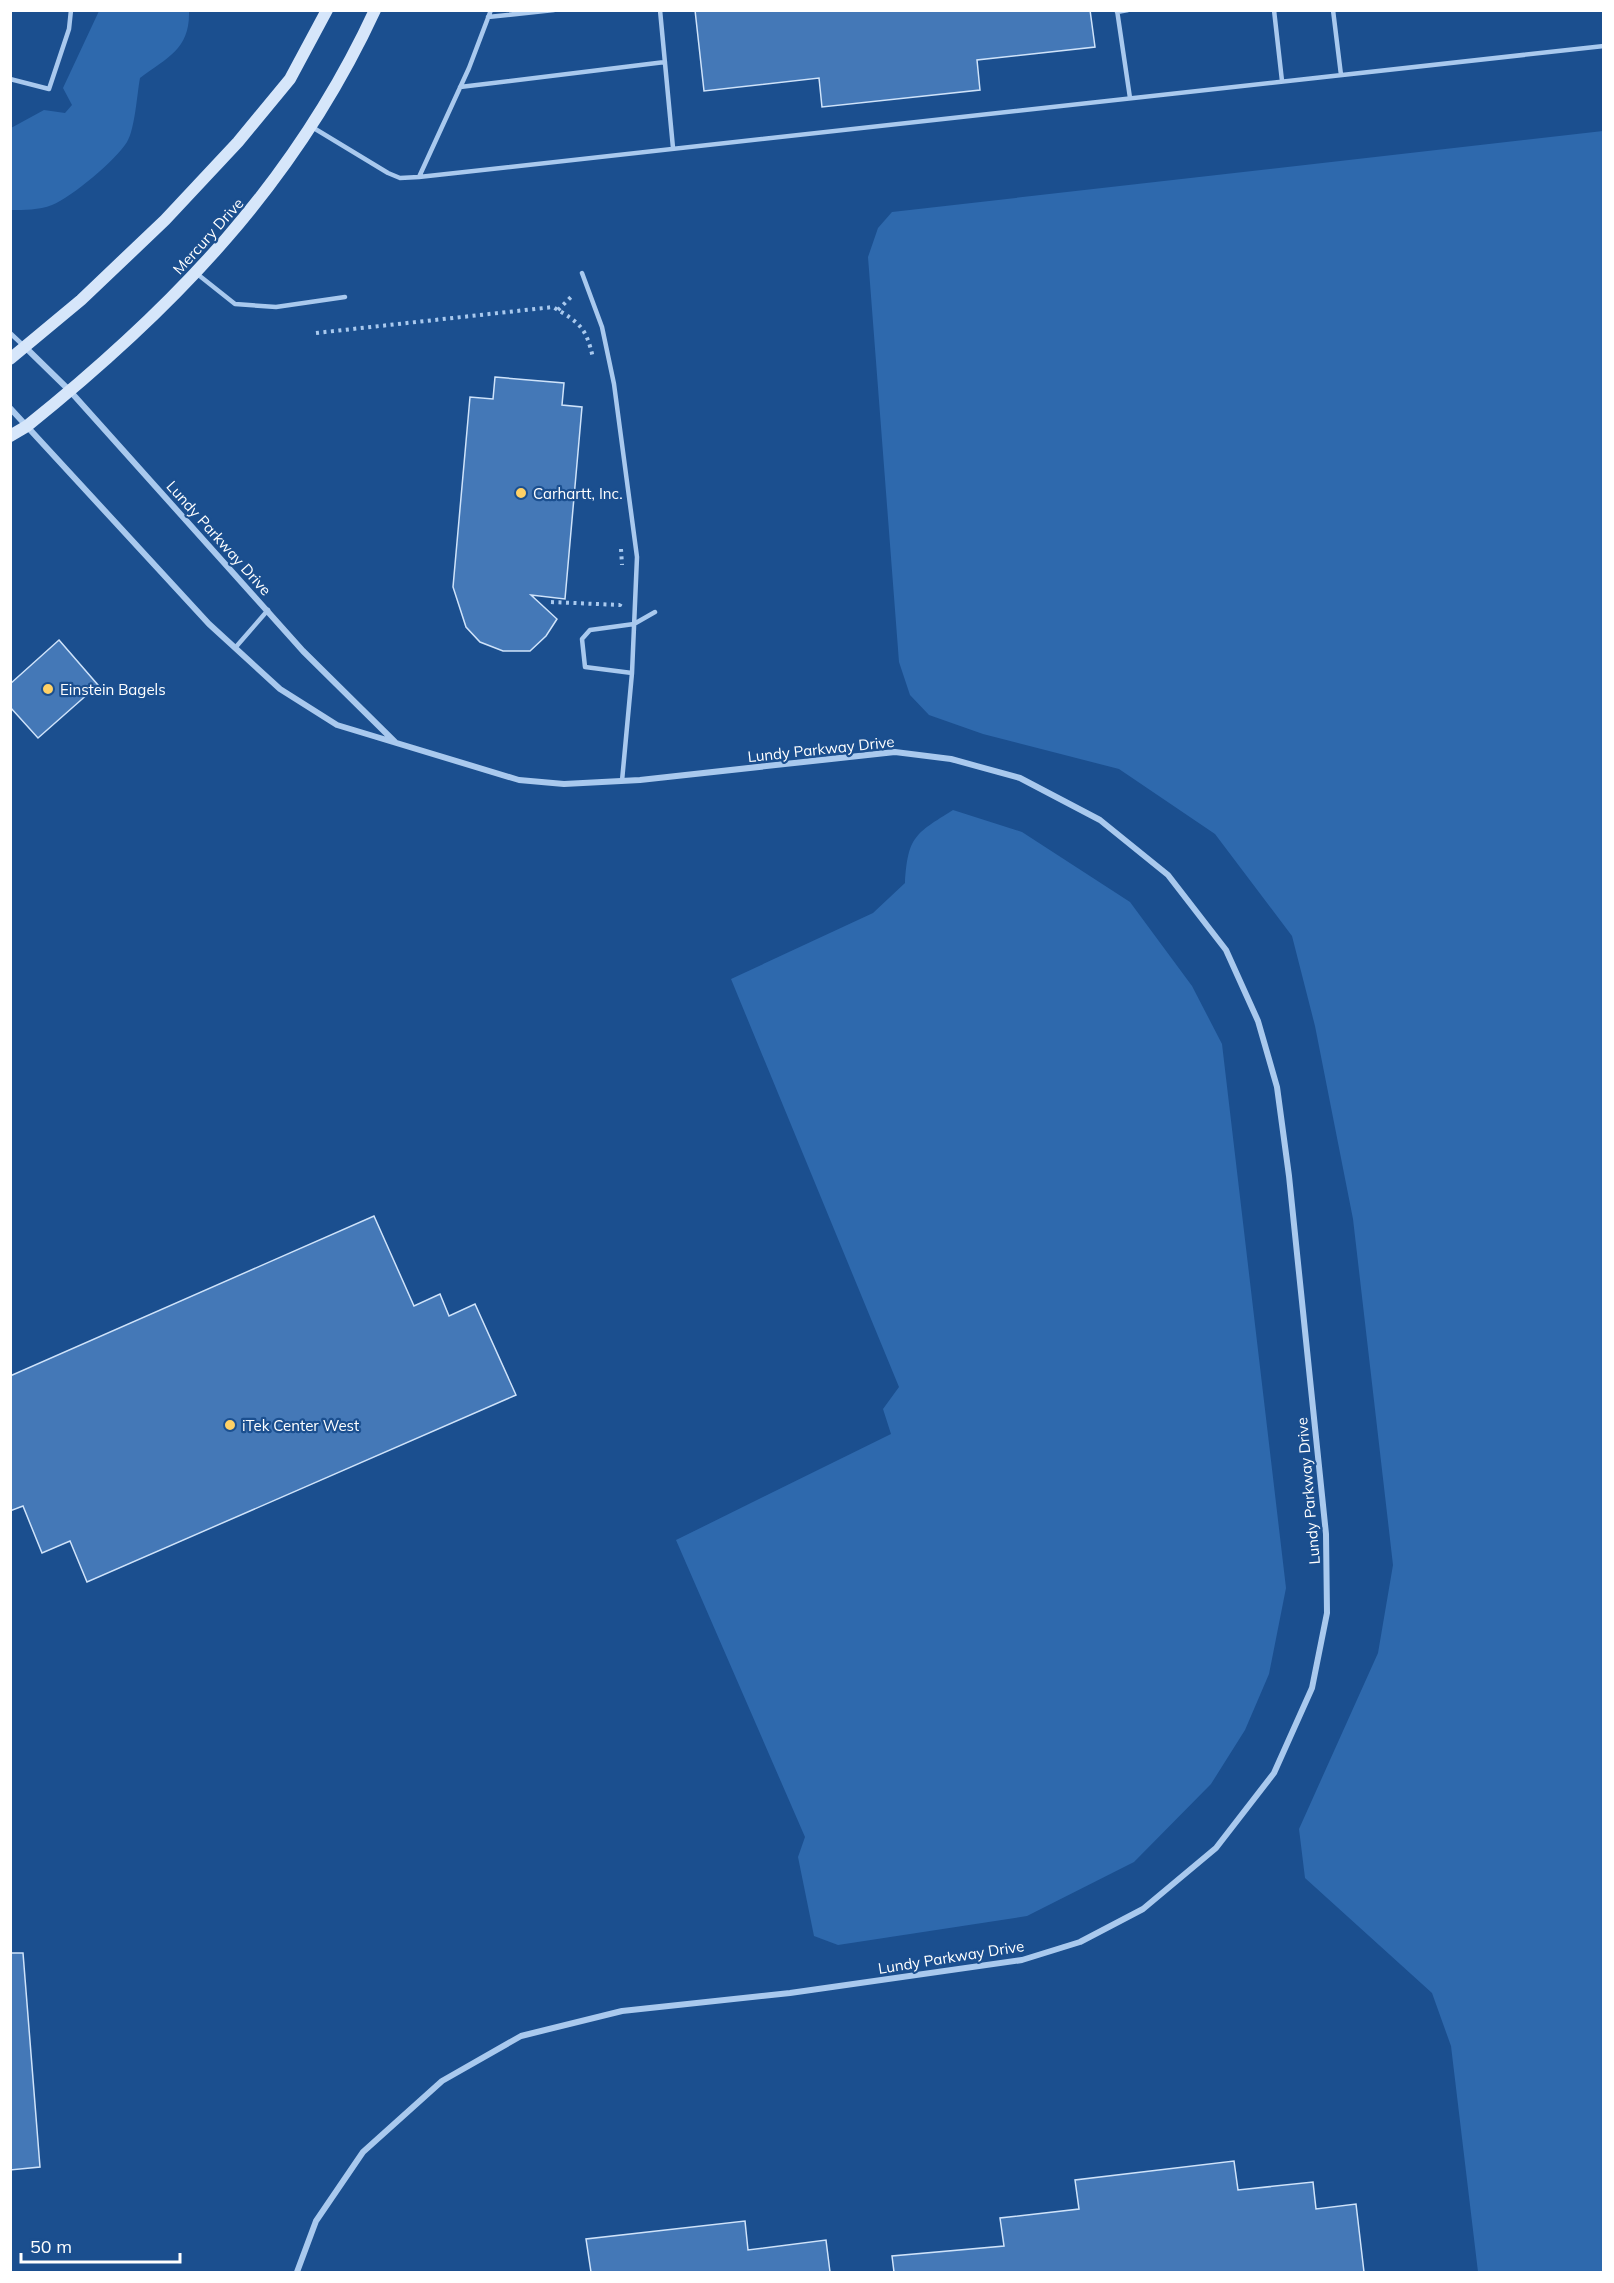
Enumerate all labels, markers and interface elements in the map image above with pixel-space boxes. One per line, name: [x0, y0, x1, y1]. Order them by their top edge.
street label: Mercury Drive: [169, 194, 247, 278]
street label: Lundy Parkway Drive: [163, 477, 275, 599]
place label: Carhartt, Inc.: [533, 484, 623, 503]
marker: Carhartt, Inc.: [514, 486, 528, 500]
place label: Einstein Bagels: [60, 680, 166, 699]
marker: Einstein Bagels: [41, 682, 55, 696]
street label: Lundy Parkway Drive: [747, 732, 895, 766]
place label: iTek Center West: [242, 1416, 359, 1435]
street label: Lundy Parkway Drive: [1292, 1417, 1324, 1565]
marker: iTek Center West: [223, 1418, 237, 1432]
street label: Lundy Parkway Drive: [877, 1936, 1025, 1978]
scale bar: [21, 2226, 180, 2264]
text: 50 m: [30, 2235, 72, 2258]

